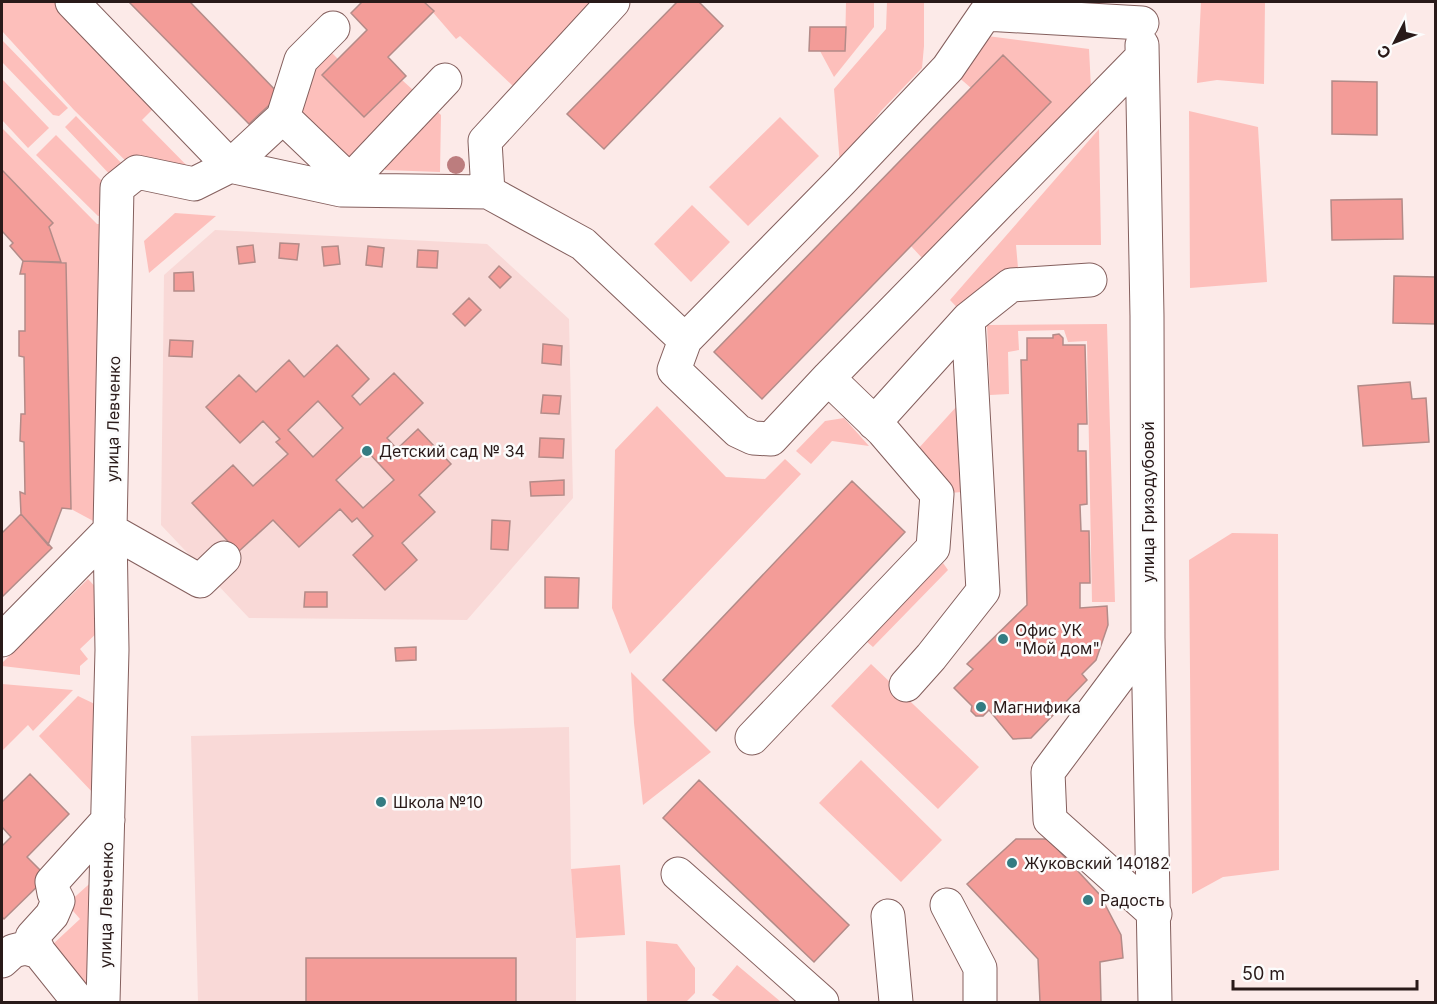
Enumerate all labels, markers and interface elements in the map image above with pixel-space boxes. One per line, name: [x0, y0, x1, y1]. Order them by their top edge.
north arrow: [1365, 12, 1425, 72]
text: С: [1372, 41, 1395, 63]
street label: улица Левченко: [102, 356, 124, 482]
street label: улица Гризодубовой: [1138, 421, 1158, 583]
place label: Детский сад № 34: [379, 441, 525, 461]
marker: Детский сад № 34: [360, 444, 374, 458]
place label: Офис УК "Мой дом": [1015, 620, 1100, 658]
marker: Офис УК "Мой дом": [996, 632, 1010, 646]
place label: Магнифика: [993, 697, 1081, 717]
marker: Магнифика: [974, 700, 988, 714]
place label: Школа №10: [393, 792, 483, 812]
marker: Школа №10: [374, 795, 388, 809]
street label: улица Левченко: [95, 842, 117, 968]
place label: Жуковский 140182: [1024, 853, 1170, 873]
marker: Жуковский 140182: [1005, 856, 1019, 870]
place label: Радость: [1100, 890, 1165, 910]
marker: Радость: [1081, 893, 1095, 907]
scale bar: [1233, 953, 1418, 991]
text: 50 m: [1242, 963, 1285, 984]

